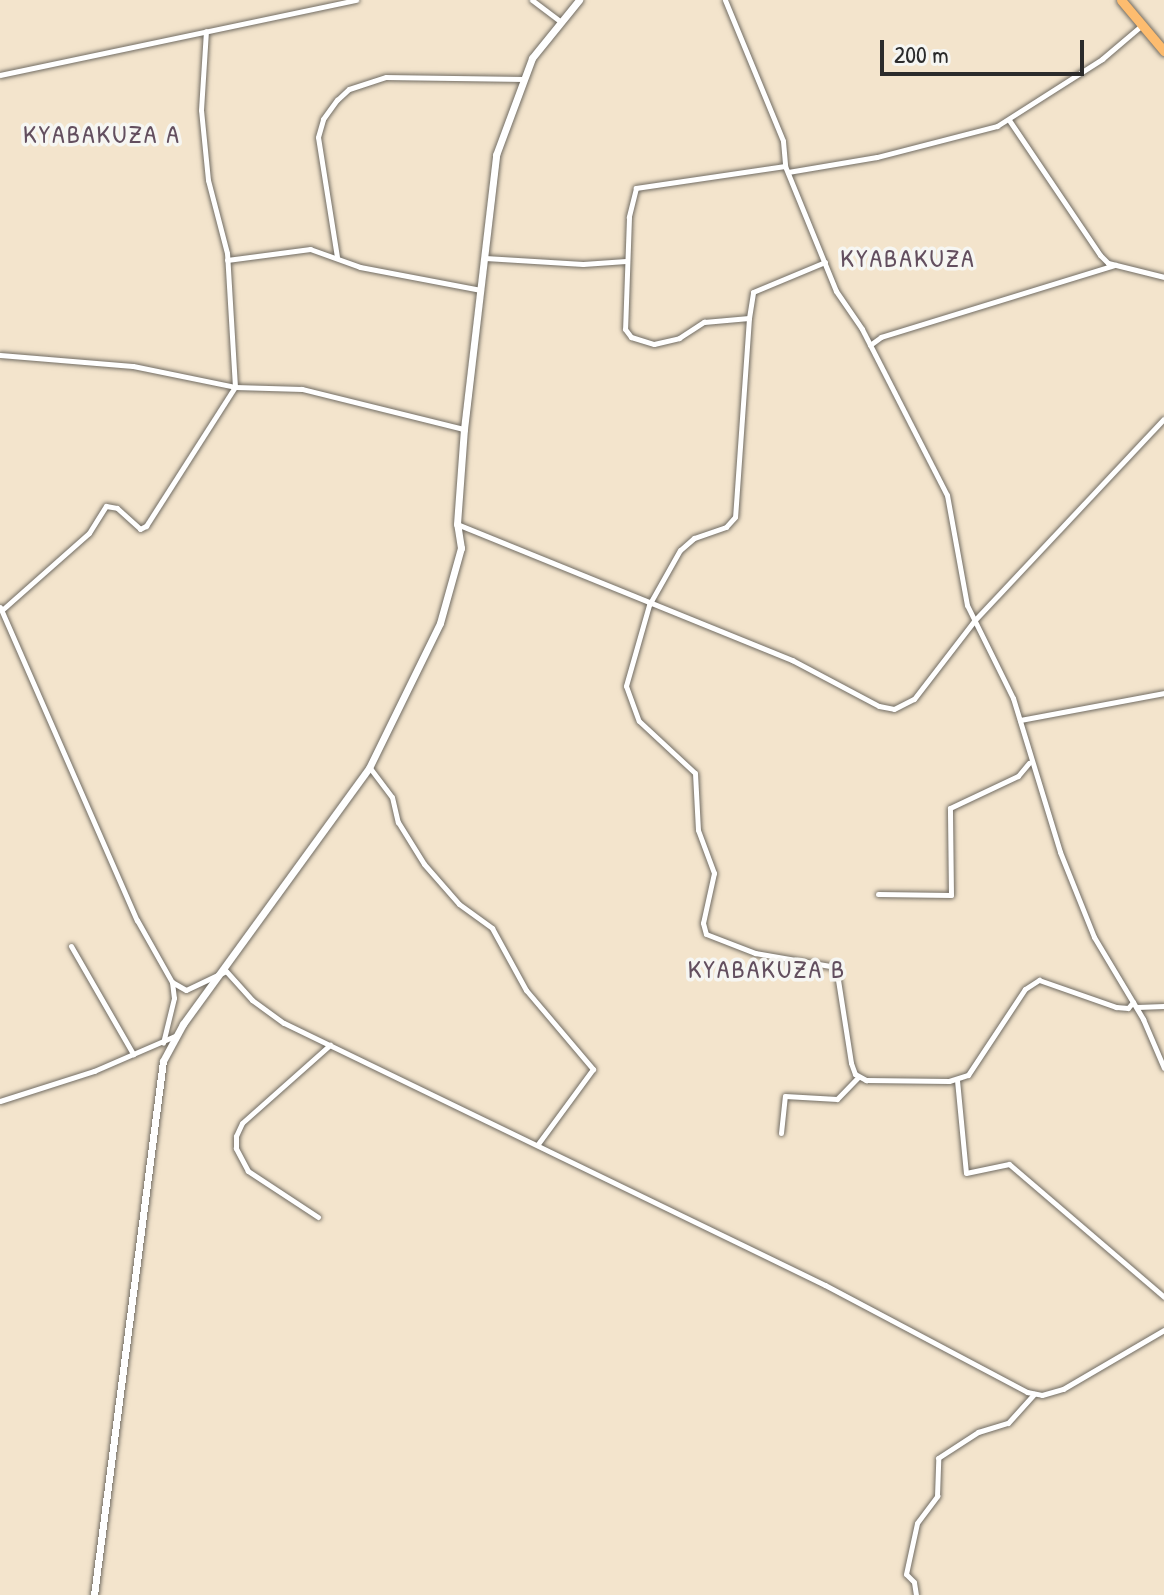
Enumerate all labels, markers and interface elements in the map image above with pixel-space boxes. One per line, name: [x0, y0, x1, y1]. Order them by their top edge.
scale bar: [884, 24, 1088, 74]
text: 200 m: [894, 38, 949, 70]
district label: KYABAKUZA A: [23, 118, 181, 150]
district label: KYABAKUZA: [840, 242, 976, 274]
district label: KYABAKUZA B: [688, 953, 846, 985]

